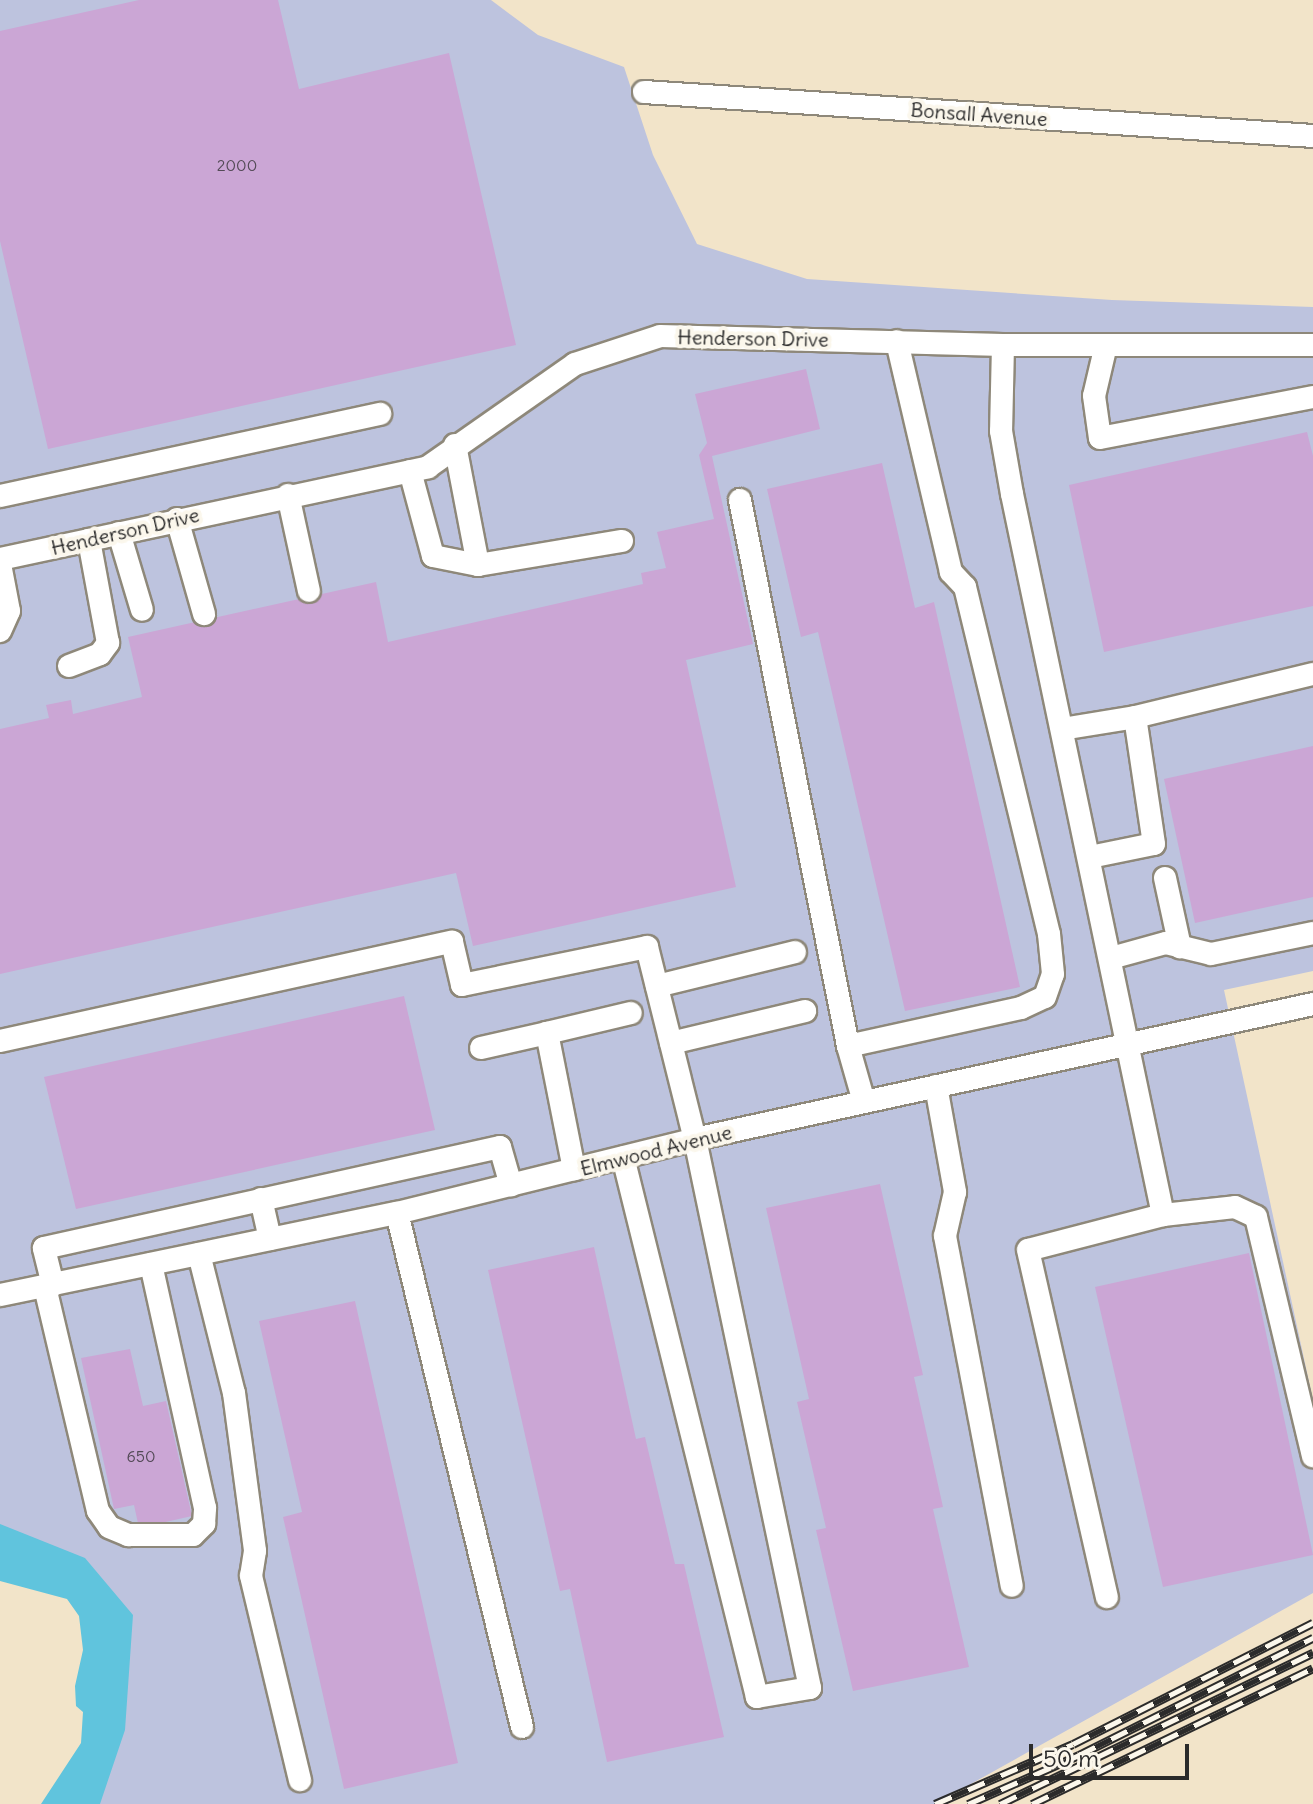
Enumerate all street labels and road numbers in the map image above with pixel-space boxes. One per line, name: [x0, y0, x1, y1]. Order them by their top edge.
street label: Bonsall Avenue: [910, 97, 1048, 131]
street label: Henderson Drive: [677, 325, 829, 351]
street label: Henderson Drive: [49, 502, 201, 560]
street label: Elmwood Avenue: [578, 1120, 734, 1180]

